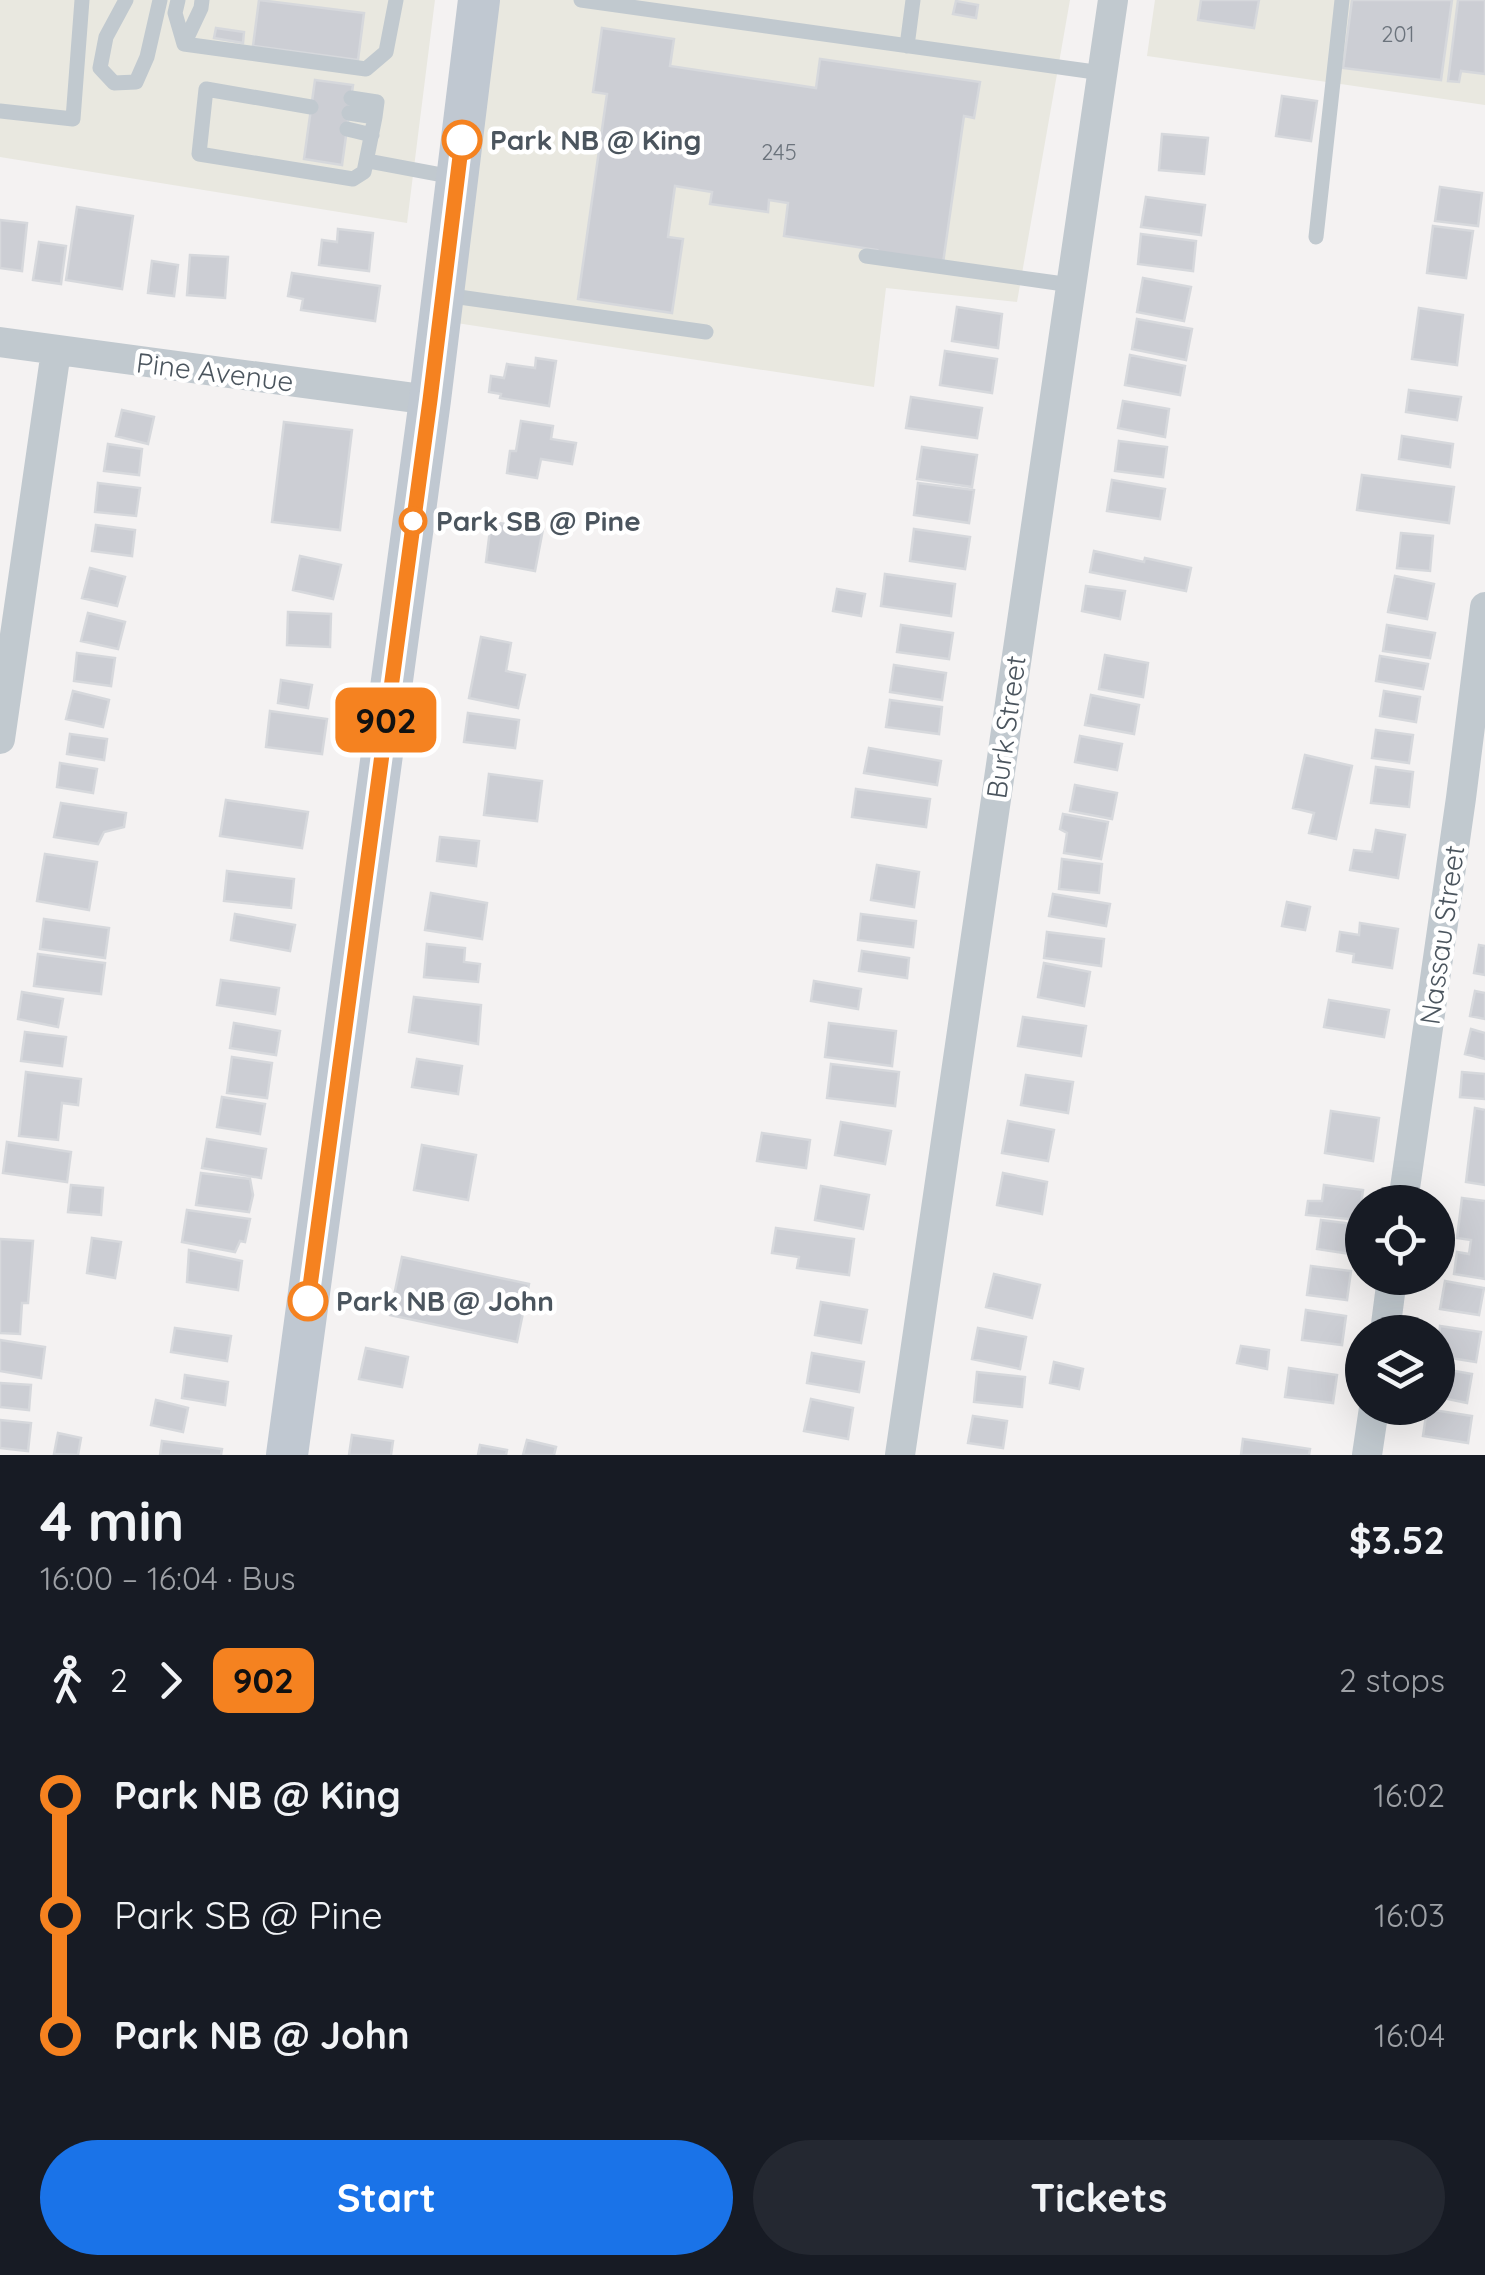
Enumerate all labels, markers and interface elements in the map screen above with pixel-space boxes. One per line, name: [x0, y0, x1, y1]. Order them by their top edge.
house number: 201: [1381, 20, 1415, 48]
marker: Park NB @ King: [443, 121, 481, 159]
place label: Park NB @ King: [490, 122, 701, 157]
house number: 245: [761, 138, 797, 166]
street label: Pine Avenue: [134, 345, 296, 399]
place label: Park SB @ Pine: [436, 503, 641, 538]
marker: Park SB @ Pine: [400, 508, 426, 534]
street label: Burk Street: [978, 653, 1033, 801]
line badge: 902: [328, 688, 444, 752]
text: 902: [355, 698, 417, 742]
street label: Nassau Street: [1412, 843, 1471, 1027]
map controls: [1345, 1185, 1455, 1425]
button: locate: [1345, 1185, 1455, 1295]
marker: Park NB @ John: [289, 1282, 327, 1320]
place label: Park NB @ John: [336, 1283, 554, 1318]
button: layers: [1345, 1315, 1455, 1425]
text: 4 min: [40, 1486, 184, 1555]
text: $3.52: [1349, 1516, 1445, 1564]
text: 16:00 – 16:04 · Bus: [40, 1558, 296, 1598]
icon: walk: [40, 1653, 95, 1708]
icon: forward: [143, 1653, 198, 1708]
text: 902: [233, 1658, 294, 1702]
text: 2: [110, 1660, 128, 1700]
text: 2 stops: [1339, 1660, 1445, 1700]
text: Park NB @ King: [114, 1771, 401, 1819]
text: 16:02: [1373, 1775, 1445, 1815]
text: Park SB @ Pine: [114, 1891, 383, 1939]
text: 16:03: [1374, 1895, 1445, 1935]
text: Park NB @ John: [114, 2011, 410, 2059]
text: 16:04: [1374, 2015, 1445, 2055]
button: Start: [40, 2140, 733, 2255]
button: Tickets: [753, 2140, 1445, 2255]

